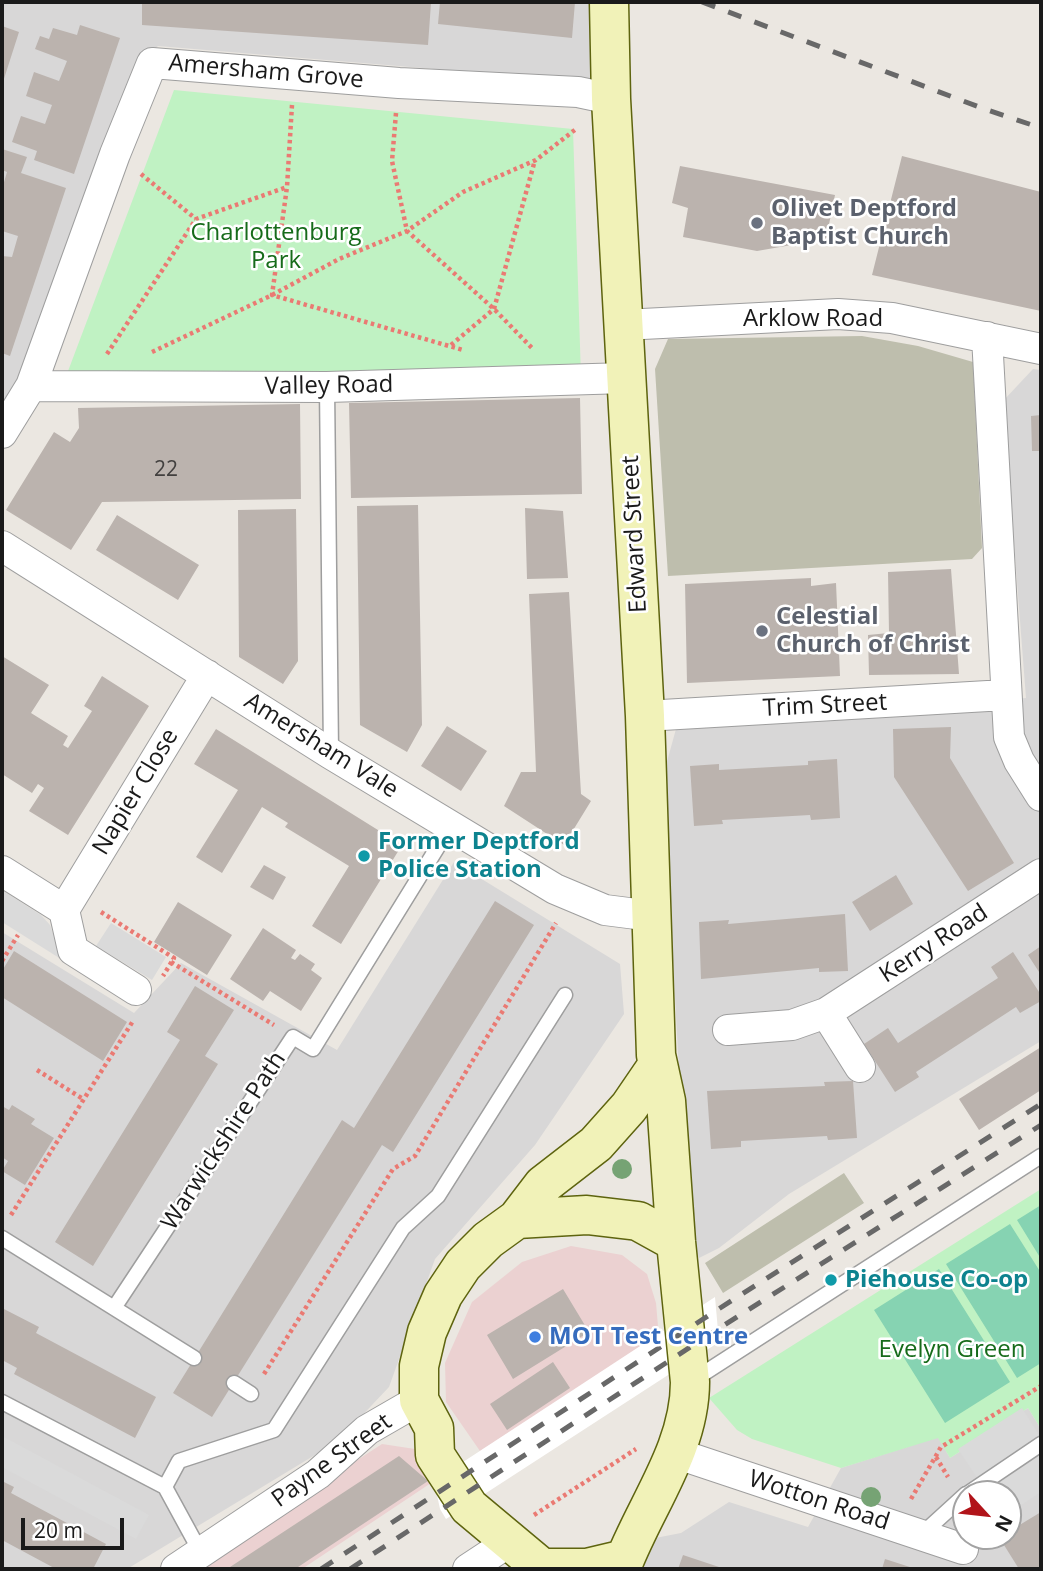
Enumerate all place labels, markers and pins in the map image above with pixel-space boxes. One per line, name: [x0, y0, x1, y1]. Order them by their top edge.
place label: Olivet Deptford Baptist Church: [771, 195, 957, 251]
marker: Olivet Deptford Baptist Church: [749, 215, 765, 231]
place label: Celestial Church of Christ: [776, 603, 970, 659]
marker: Celestial Church of Christ: [754, 623, 770, 639]
place label: Former Deptford Police Station: [378, 828, 580, 884]
marker: Former Deptford Police Station: [356, 848, 372, 864]
place label: Piehouse Co-op: [845, 1266, 1028, 1294]
marker: Piehouse Co-op: [823, 1272, 839, 1288]
place label: MOT Test Centre: [549, 1323, 748, 1351]
marker: MOT Test Centre: [527, 1329, 543, 1345]

